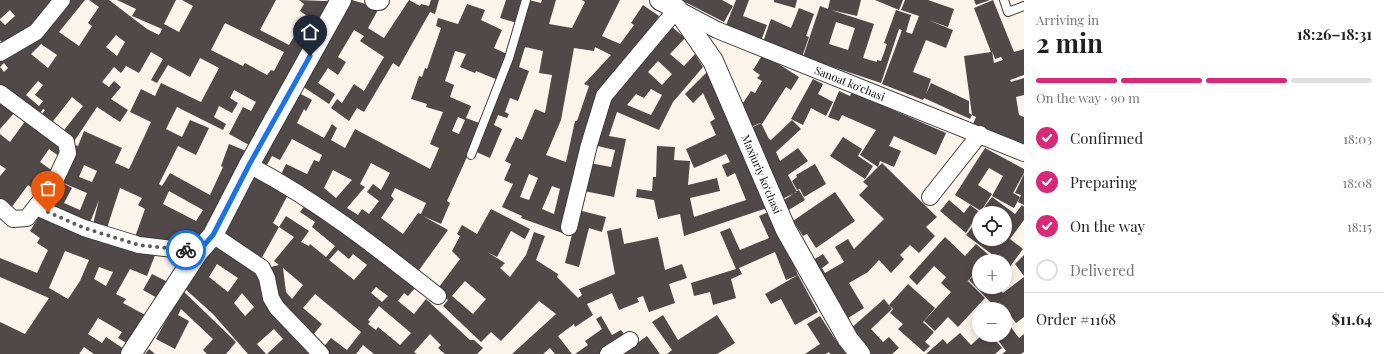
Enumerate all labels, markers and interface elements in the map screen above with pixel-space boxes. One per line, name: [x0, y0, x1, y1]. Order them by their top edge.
text: Arriving in: [1036, 11, 1099, 28]
pin: [293, 15, 327, 56]
icon: home: [299, 21, 321, 43]
text: 18:26–18:31: [1297, 24, 1372, 44]
text: 2 min: [1036, 25, 1103, 60]
street label: Sanoat koʻchasi: [813, 62, 887, 104]
text: On the way · 90 m: [1036, 89, 1140, 106]
icon: check: [1036, 127, 1058, 149]
text: Confirmed: [1070, 128, 1143, 148]
text: 18:03: [1343, 130, 1372, 147]
street label: Maxjuriy koʻchasi: [739, 132, 785, 216]
pin: [31, 171, 65, 212]
icon: check: [1036, 171, 1058, 193]
text: Preparing: [1070, 172, 1137, 192]
text: 18:08: [1342, 174, 1372, 191]
icon: bag: [37, 177, 59, 199]
map controls: [972, 206, 1012, 342]
button: locate: [972, 206, 1012, 246]
icon: check: [1036, 215, 1058, 237]
text: On the way: [1070, 216, 1145, 236]
text: 18:15: [1347, 218, 1372, 235]
courier: [166, 230, 206, 270]
icon: bike: [175, 239, 197, 261]
button: +: [972, 254, 1012, 294]
text: Delivered: [1070, 260, 1135, 280]
button: −: [972, 302, 1012, 342]
text: Order #1168: [1036, 309, 1116, 329]
text: $11.64: [1332, 309, 1372, 329]

